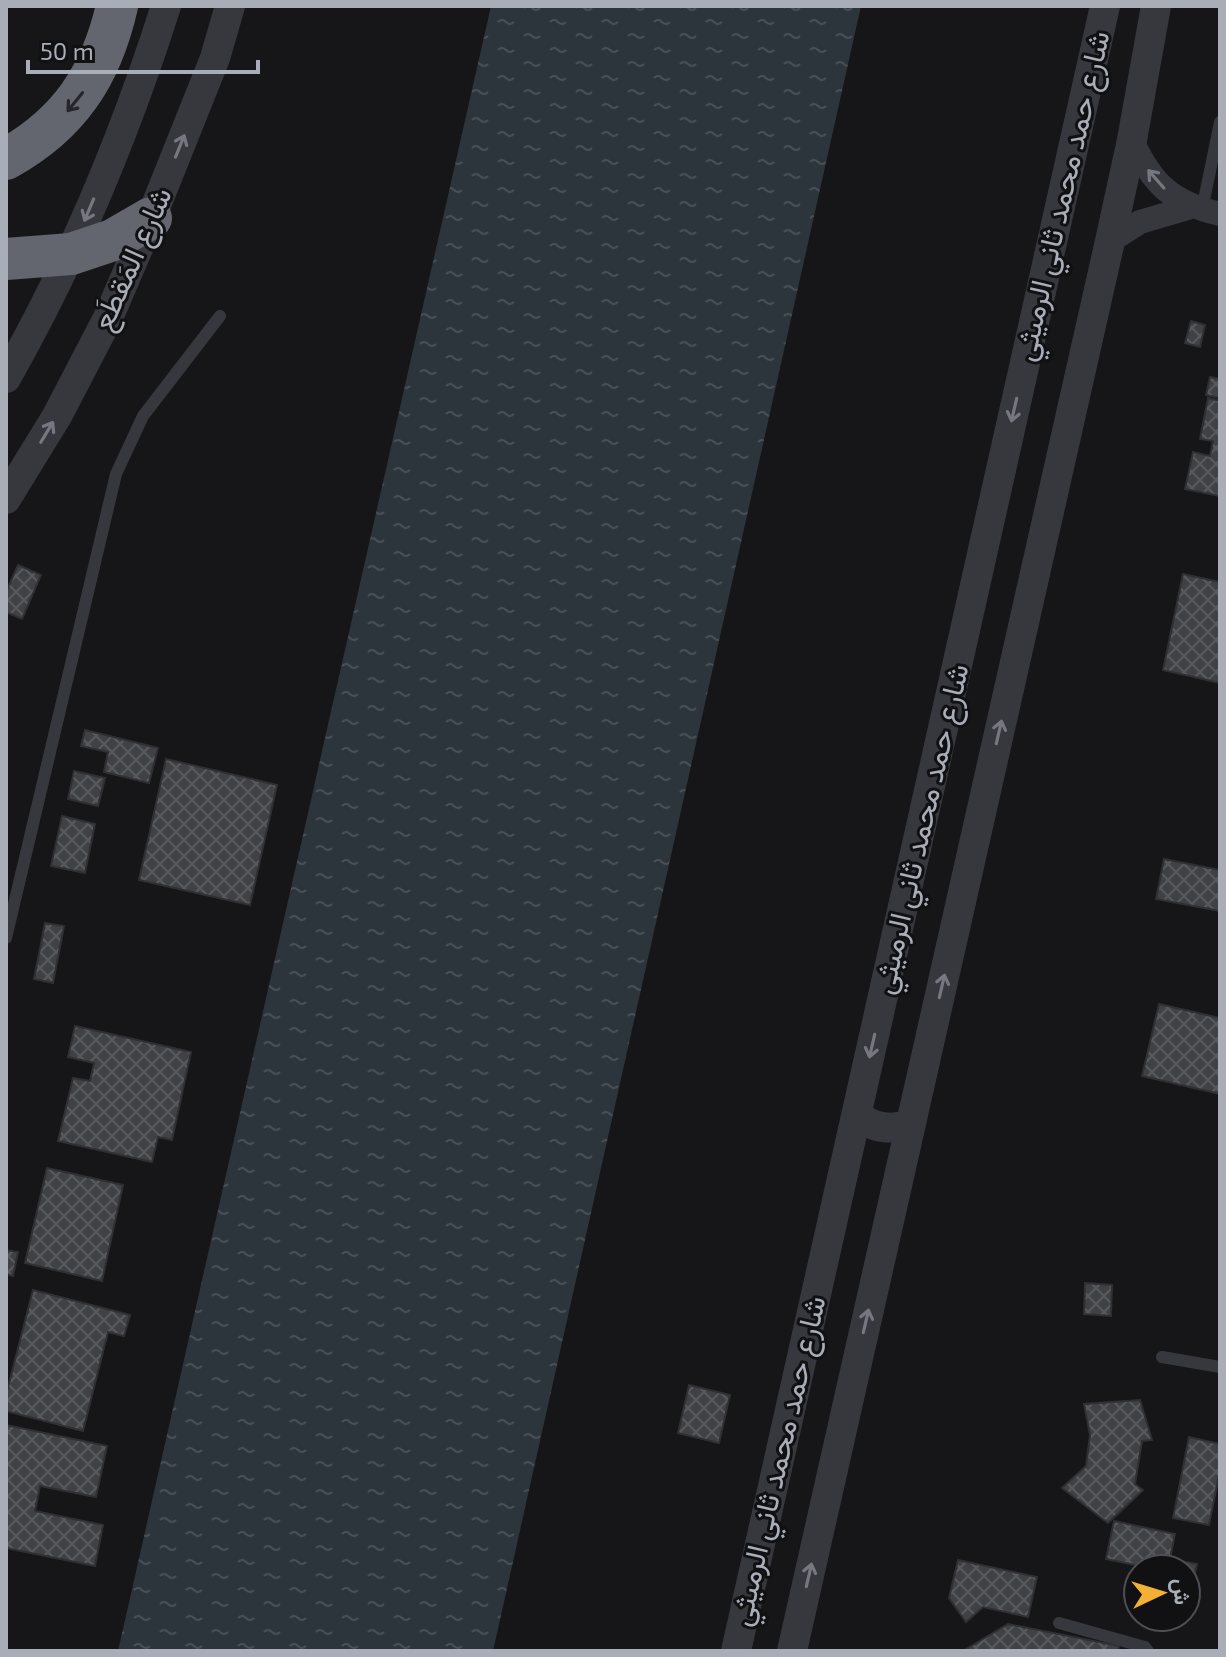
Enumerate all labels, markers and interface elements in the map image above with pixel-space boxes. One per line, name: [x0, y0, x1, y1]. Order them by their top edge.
scale bar: [28, 24, 258, 74]
street label: شارع حمد محمد ثاني الرميثي: [1005, 27, 1123, 366]
text: 50 m: [40, 36, 94, 65]
one-way arrow: [66, 91, 83, 112]
one-way arrow: [174, 134, 188, 159]
one-way arrow: [1147, 169, 1165, 189]
street label: شارع المَقطَع: [83, 181, 181, 337]
one-way arrow: [81, 197, 96, 222]
one-way arrow: [1006, 397, 1021, 422]
one-way arrow: [39, 421, 55, 444]
street label: شارع حمد محمد ثاني الرميثي: [864, 660, 982, 999]
one-way arrow: [992, 720, 1007, 745]
one-way arrow: [935, 973, 950, 999]
one-way arrow: [864, 1033, 879, 1058]
street label: شارع حمد محمد ثاني الرميثي: [721, 1292, 839, 1631]
one-way arrow: [859, 1309, 874, 1335]
north arrow: [1122, 1553, 1202, 1633]
one-way arrow: [802, 1563, 817, 1588]
text: ش: [1167, 1577, 1197, 1606]

